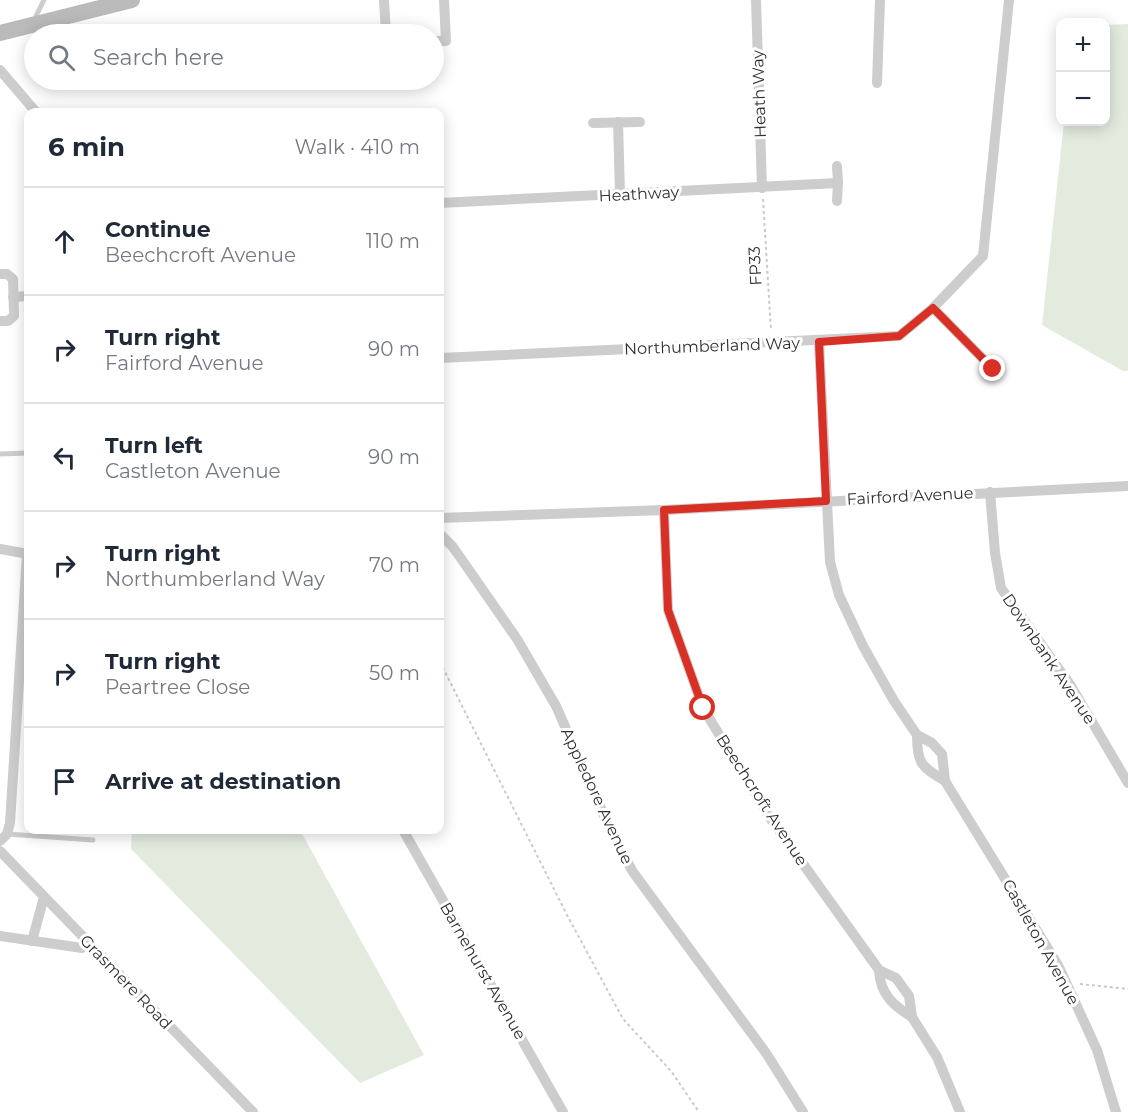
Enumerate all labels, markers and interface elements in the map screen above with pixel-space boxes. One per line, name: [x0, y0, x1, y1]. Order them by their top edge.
map controls: [1056, 18, 1110, 126]
button: +: [1056, 18, 1110, 72]
search box: [24, 24, 444, 90]
icon: search: [45, 41, 78, 74]
text: Search here: [93, 44, 224, 71]
street label: Heath Way: [748, 49, 770, 138]
button: −: [1056, 72, 1110, 126]
text: 6 min: [48, 131, 125, 163]
text: Walk · 410 m: [295, 135, 420, 159]
street label: Heathway: [598, 182, 680, 206]
text: Continue: [105, 216, 211, 243]
icon: ahead: [48, 225, 81, 258]
text: 110 m: [366, 229, 420, 253]
text: Beechcroft Avenue: [105, 243, 296, 267]
street label: FP33: [744, 246, 766, 286]
text: Turn right: [105, 324, 220, 351]
icon: right: [48, 333, 81, 366]
street label: Northumberland Way: [624, 333, 801, 359]
text: 90 m: [368, 337, 420, 361]
text: Fairford Avenue: [105, 351, 264, 375]
route end: [979, 355, 1005, 381]
text: Turn left: [105, 432, 203, 459]
icon: left: [48, 441, 81, 474]
text: 90 m: [368, 445, 420, 469]
text: Castleton Avenue: [105, 459, 281, 483]
street label: Fairford Avenue: [846, 483, 974, 509]
text: Turn right: [105, 540, 220, 567]
icon: right: [48, 549, 81, 582]
text: 70 m: [369, 553, 420, 577]
text: Northumberland Way: [105, 567, 325, 591]
street label: Downbank Avenue: [998, 590, 1100, 728]
text: Turn right: [105, 648, 220, 675]
icon: right: [48, 657, 81, 690]
text: 50 m: [369, 661, 420, 685]
text: Peartree Close: [105, 675, 250, 699]
route start: [689, 694, 715, 720]
street label: Appledore Avenue: [557, 725, 637, 867]
street label: Beechcroft Avenue: [712, 731, 812, 869]
icon: arrive: [48, 765, 81, 798]
text: Arrive at destination: [105, 768, 341, 795]
street label: Castleton Avenue: [999, 876, 1083, 1008]
street label: Barnehurst Avenue: [436, 899, 530, 1043]
street label: Grasmere Road: [76, 931, 176, 1033]

